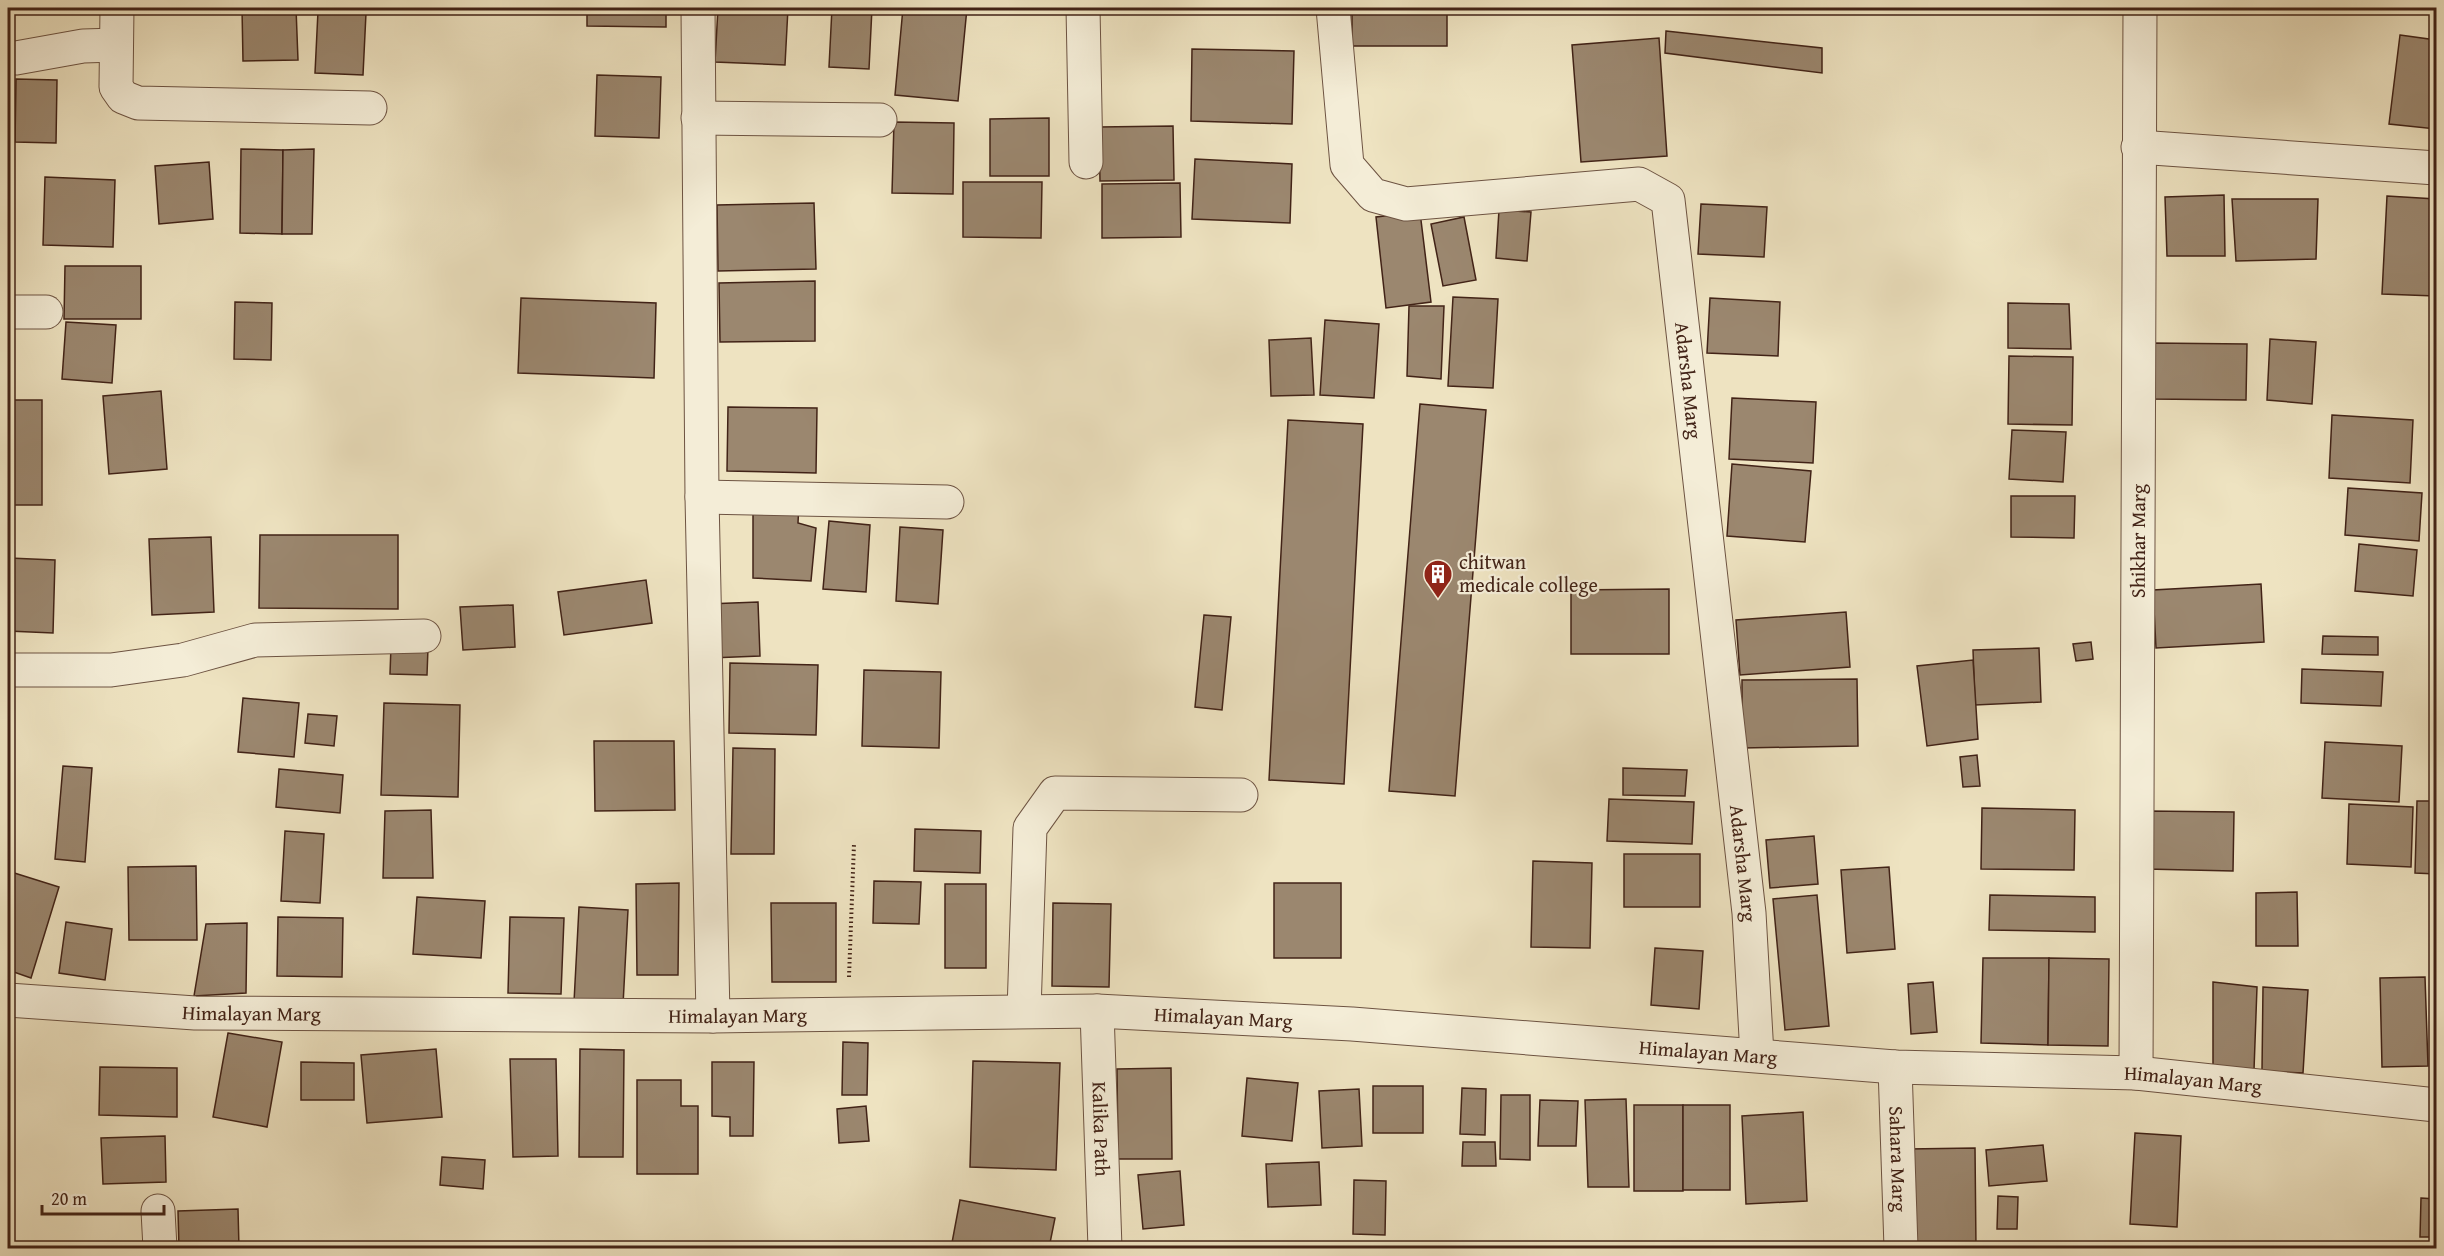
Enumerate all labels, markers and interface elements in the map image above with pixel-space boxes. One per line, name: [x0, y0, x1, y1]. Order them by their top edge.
street label: Adarsha Marg: [1668, 320, 1710, 440]
street label: Shikhar Marg: [2123, 484, 2152, 598]
place label: chitwan medicale college: [1459, 547, 1598, 599]
building icon: chitwan medicale college: [1422, 558, 1454, 600]
street label: Adarsha Marg: [1723, 803, 1764, 923]
street label: Himalayan Marg: [181, 997, 321, 1028]
street label: Himalayan Marg: [1153, 999, 1293, 1035]
street label: Himalayan Marg: [668, 1000, 807, 1030]
street label: Himalayan Marg: [1638, 1032, 1778, 1072]
street label: Himalayan Marg: [2124, 1058, 2264, 1100]
street label: Kalika Path: [1085, 1081, 1118, 1177]
street label: Sahara Marg: [1882, 1106, 1915, 1212]
scale bar: [42, 1178, 164, 1216]
text: 20 m: [51, 1185, 87, 1212]

